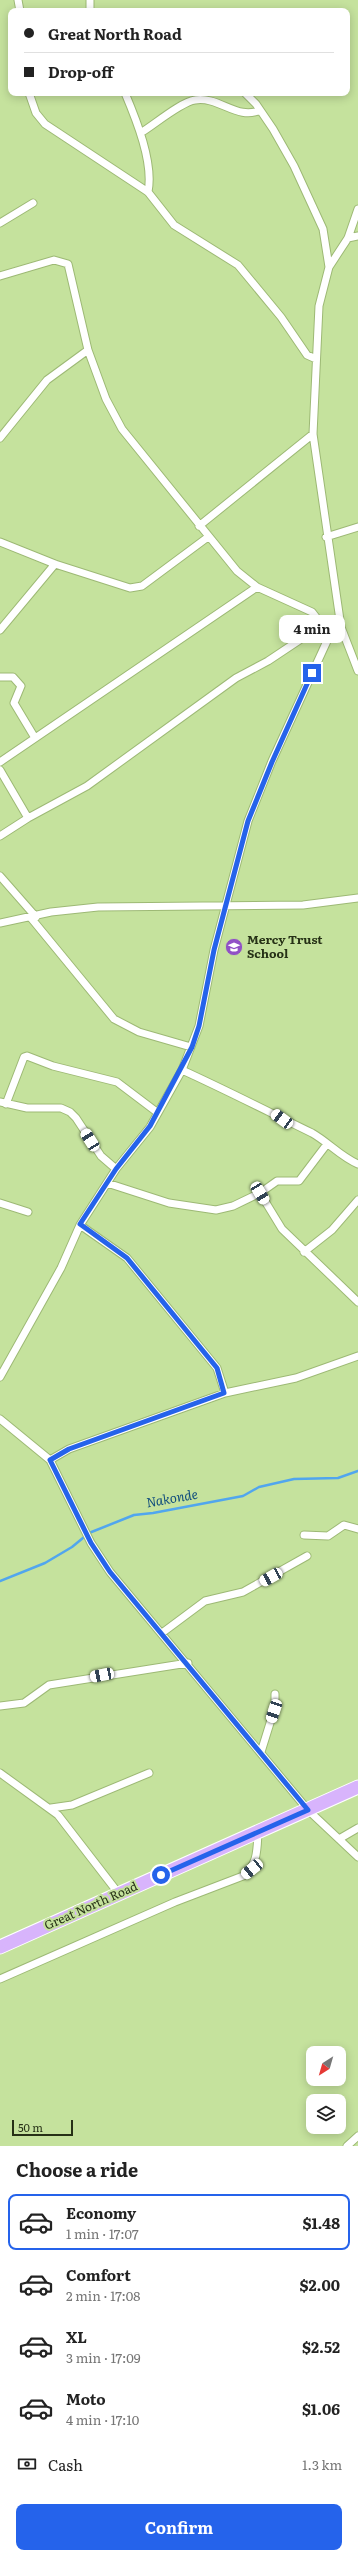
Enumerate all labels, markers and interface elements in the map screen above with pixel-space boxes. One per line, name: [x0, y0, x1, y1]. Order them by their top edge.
text: Great North Road: [48, 22, 182, 45]
text: Drop-off: [48, 60, 113, 83]
callout: 4 min: [279, 615, 345, 643]
text: 4 min: [293, 619, 331, 638]
route end: [303, 664, 321, 682]
place label: Mercy Trust School: [247, 930, 323, 962]
school or university icon: Mercy Trust School: [224, 937, 244, 957]
car: [269, 1107, 295, 1131]
car: [79, 1127, 101, 1153]
car: [249, 1180, 271, 1206]
water label: Nakonde: [145, 1484, 199, 1511]
car: [258, 1566, 284, 1588]
car: [89, 1667, 115, 1683]
car: [265, 1698, 283, 1724]
car: [239, 1857, 265, 1881]
route start: [152, 1866, 170, 1884]
street label: Great North Road: [41, 1876, 141, 1934]
north arrow: [306, 2046, 346, 2086]
map controls: [306, 2046, 346, 2134]
button: layers: [306, 2094, 346, 2134]
scale bar: [12, 2118, 73, 2137]
text: 50 m: [18, 2119, 43, 2135]
text: Choose a ride: [16, 2156, 138, 2183]
text: Economy: [66, 2201, 136, 2224]
icon: car: [18, 2204, 54, 2240]
text: $1.48: [302, 2211, 340, 2234]
text: 1 min · 17:07: [66, 2224, 139, 2243]
text: Comfort: [66, 2263, 131, 2286]
icon: car: [18, 2266, 54, 2302]
text: $2.00: [300, 2273, 340, 2296]
text: 2 min · 17:08: [66, 2286, 141, 2305]
text: XL: [66, 2325, 87, 2348]
icon: car: [18, 2328, 54, 2364]
text: $2.52: [302, 2335, 340, 2358]
text: 3 min · 17:09: [66, 2348, 141, 2367]
text: Moto: [66, 2387, 106, 2410]
icon: car: [18, 2390, 54, 2426]
text: $1.06: [302, 2397, 340, 2420]
text: 4 min · 17:10: [66, 2410, 139, 2429]
icon: cash: [16, 2453, 38, 2475]
text: Cash: [48, 2453, 83, 2476]
text: 1.3 km: [302, 2455, 342, 2474]
button: Confirm: [16, 2504, 342, 2550]

